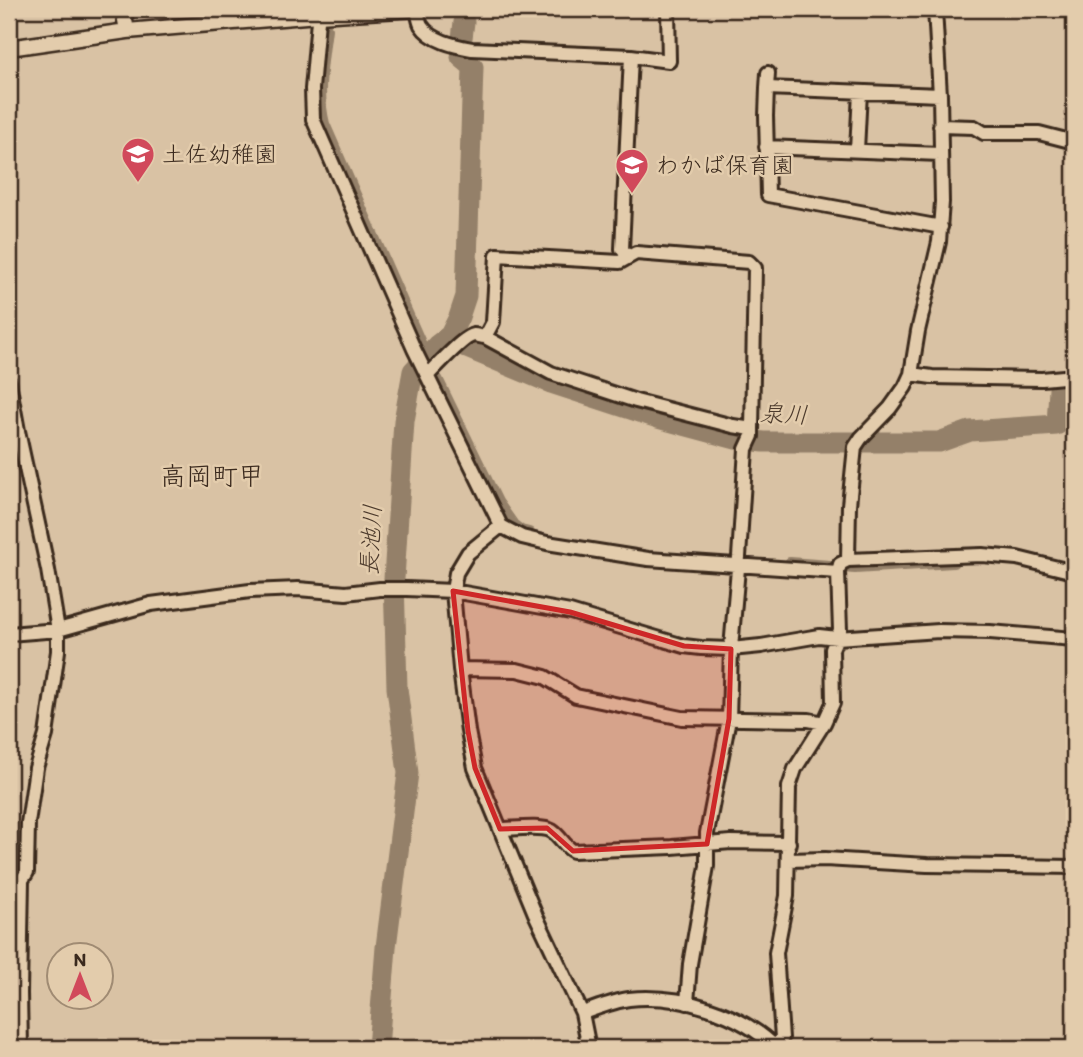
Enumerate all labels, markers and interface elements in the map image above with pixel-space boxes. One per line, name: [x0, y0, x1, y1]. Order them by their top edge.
school or university icon: 土佐幼稚園: [119, 135, 157, 184]
place label: 土佐幼稚園: [162, 140, 277, 168]
school or university icon: わかば保育園: [613, 146, 651, 195]
place label: わかば保育園: [656, 151, 794, 179]
water label: 泉川: [759, 398, 809, 429]
district label: 高岡町甲: [160, 460, 264, 492]
water label: 長池川: [354, 503, 387, 577]
north arrow: [46, 942, 116, 1012]
text: N: [74, 948, 86, 971]

